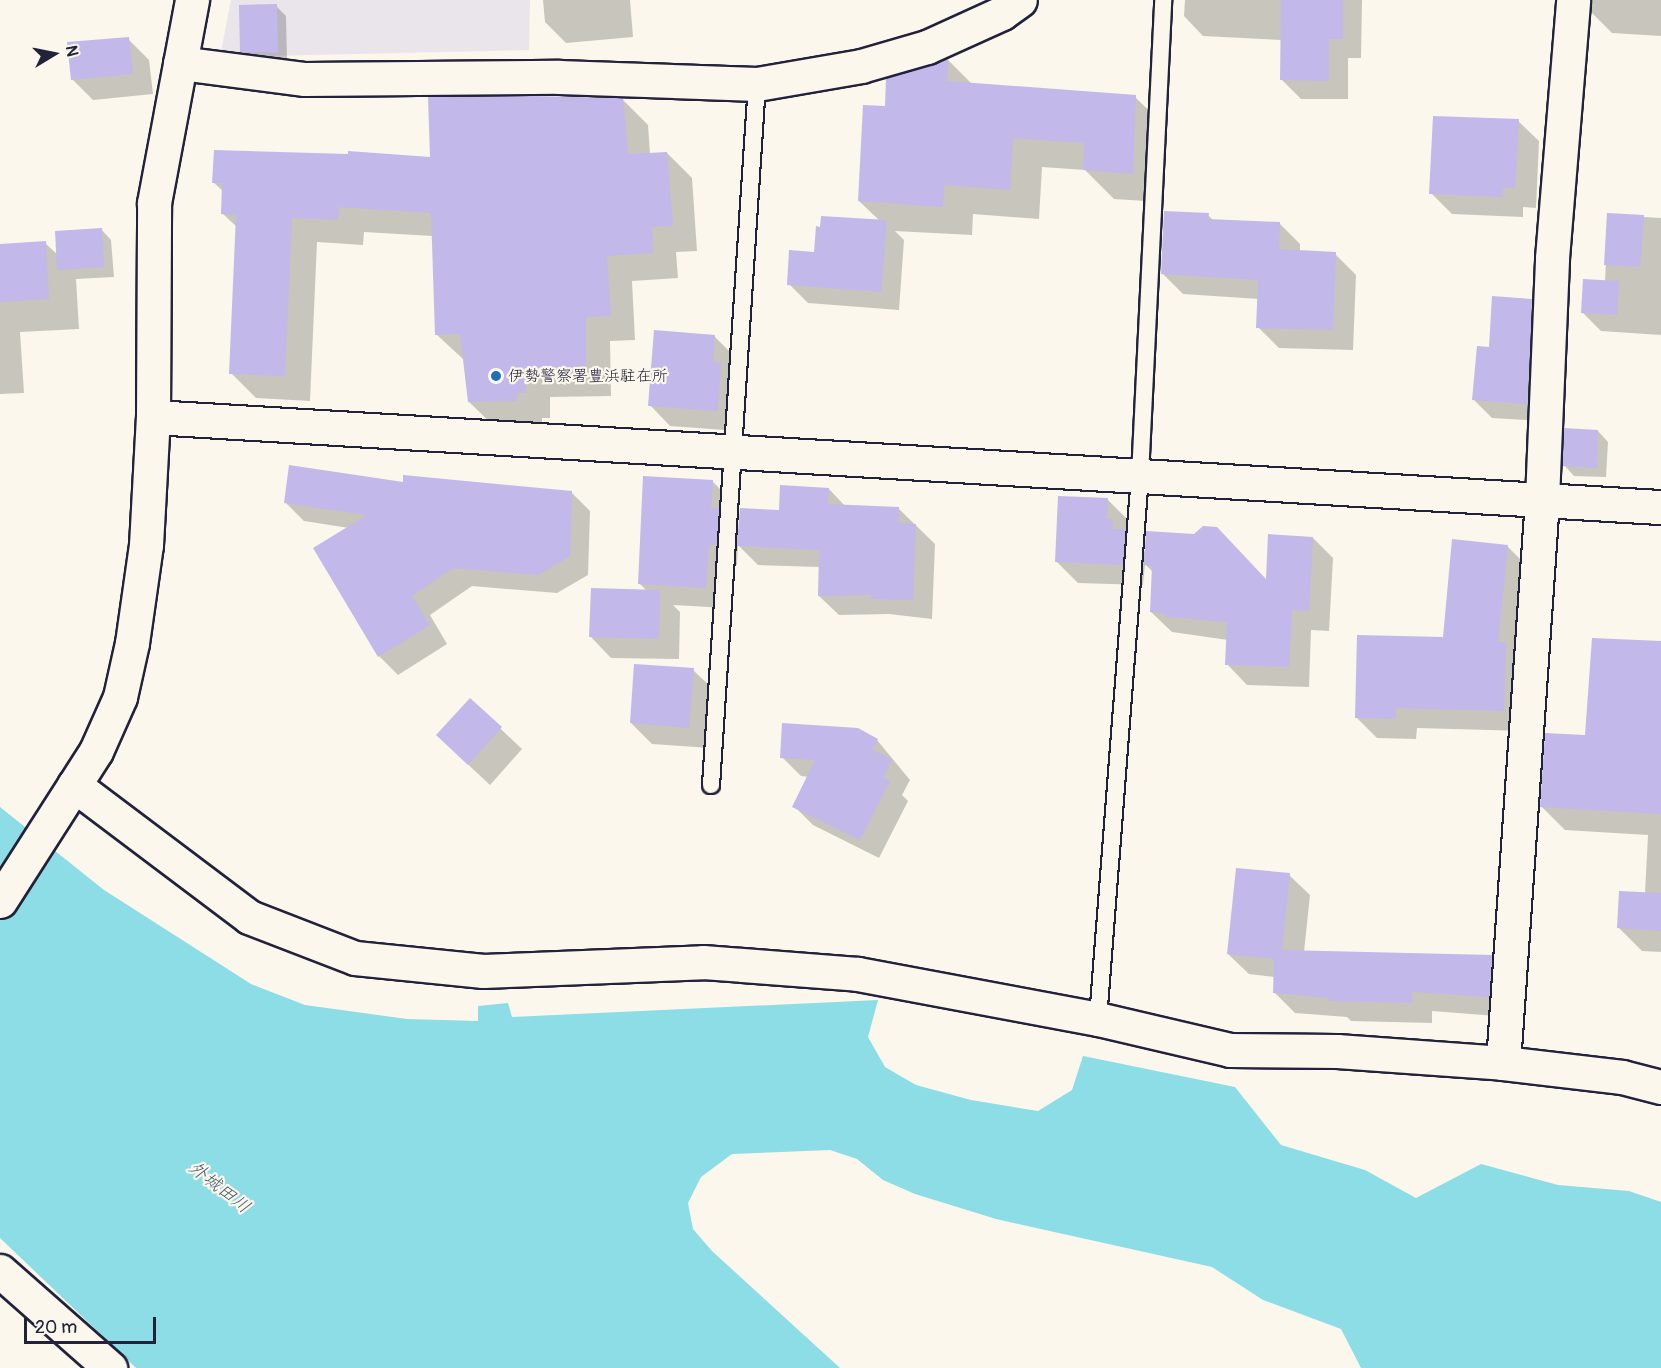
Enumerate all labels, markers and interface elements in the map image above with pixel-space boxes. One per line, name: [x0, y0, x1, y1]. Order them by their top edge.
north arrow: [24, 24, 84, 84]
text: N: [61, 44, 83, 58]
place label: 伊勢警察署豊浜駐在所: [508, 366, 668, 386]
marker: 伊勢警察署豊浜駐在所: [489, 369, 503, 383]
water label: 外城田川: [184, 1157, 254, 1219]
scale bar: [27, 1305, 159, 1343]
text: 20 m: [35, 1316, 77, 1339]

